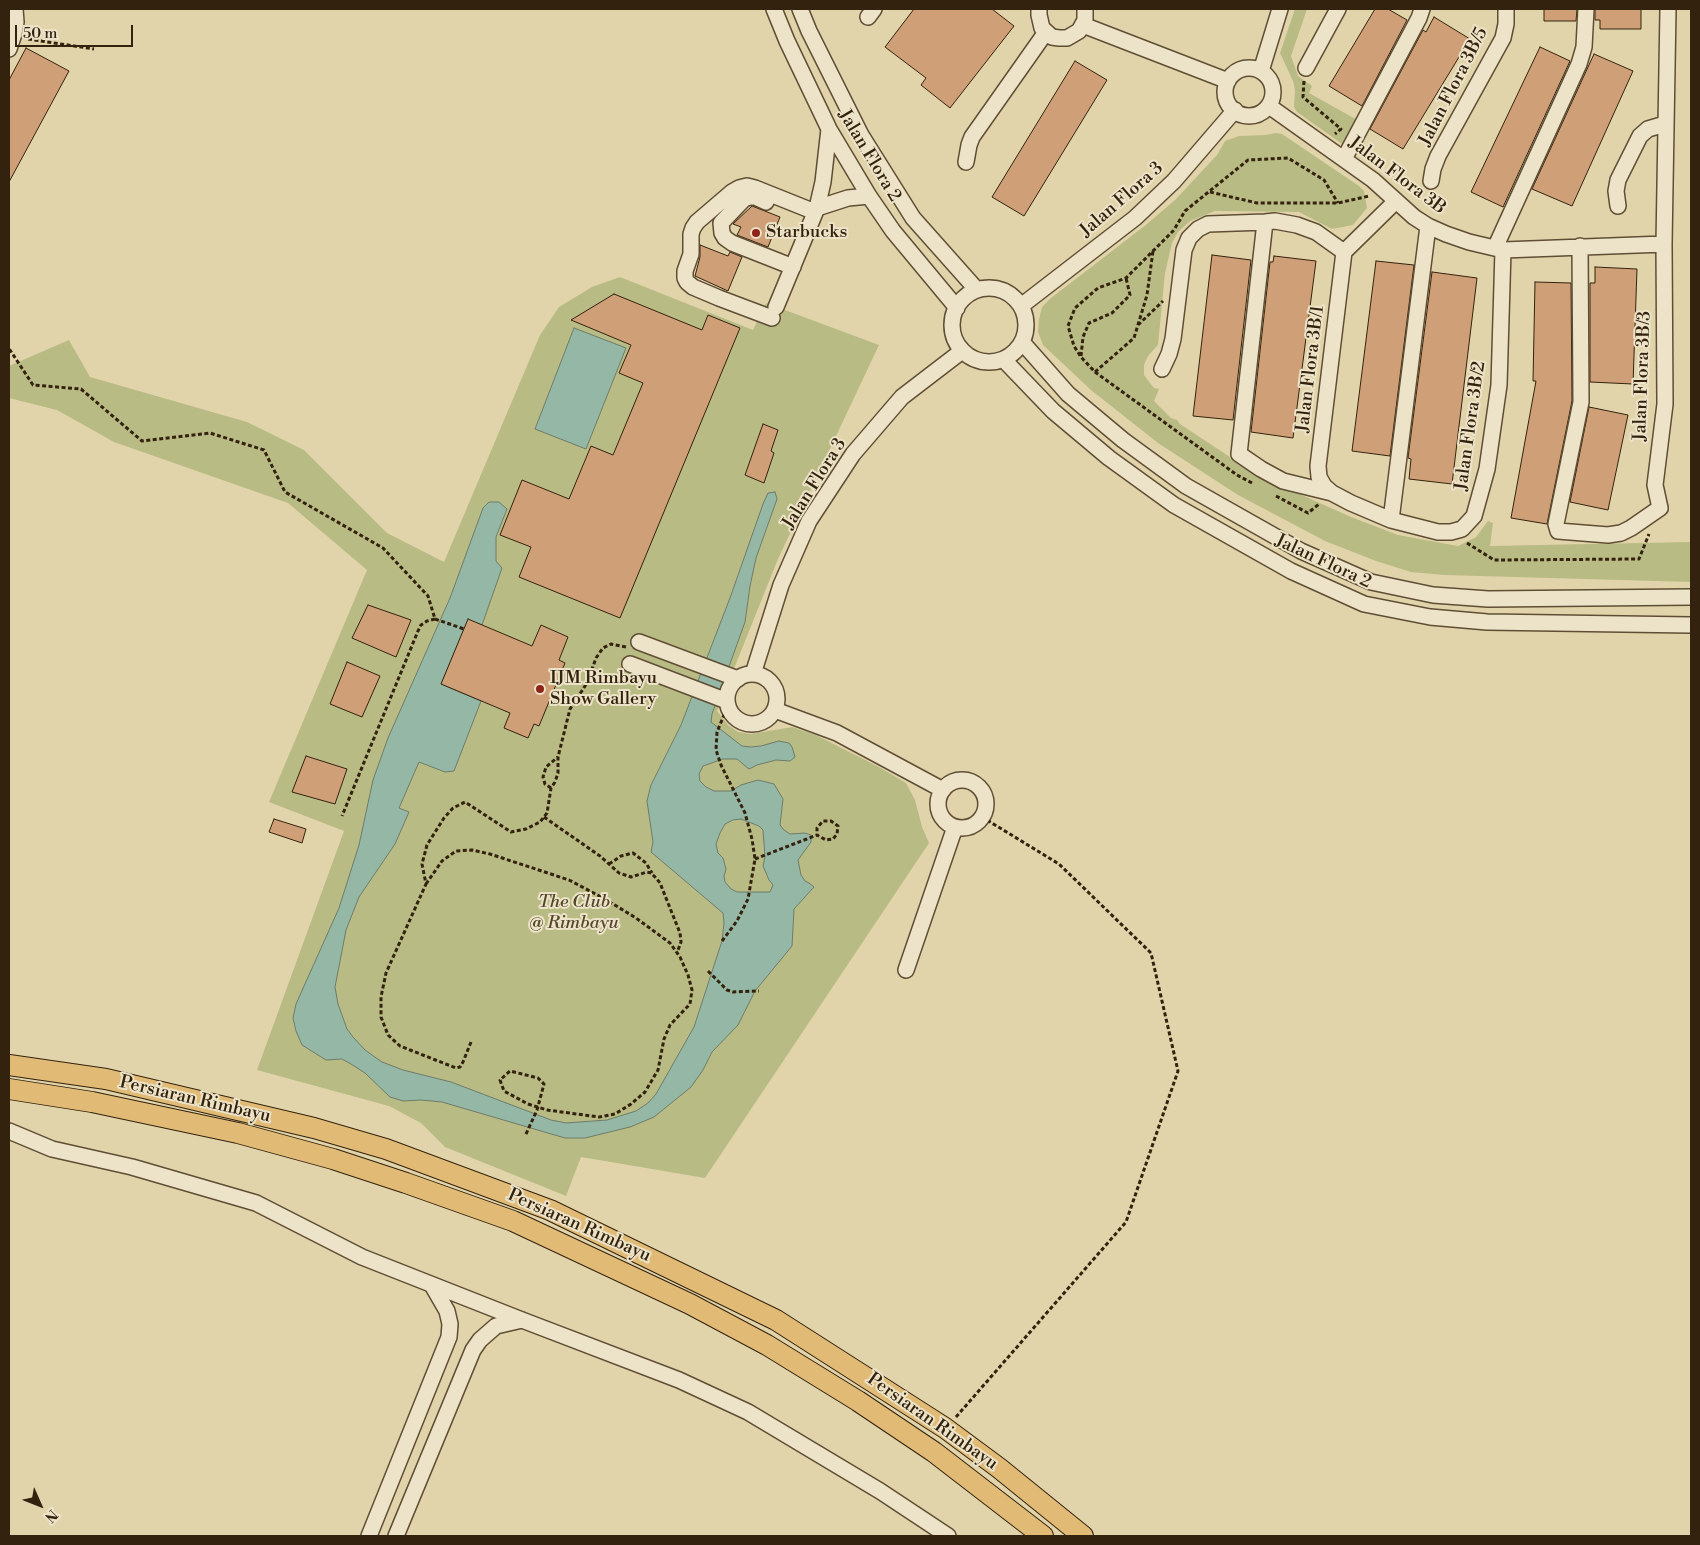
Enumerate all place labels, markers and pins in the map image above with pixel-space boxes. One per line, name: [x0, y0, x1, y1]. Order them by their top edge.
place label: Starbucks: [766, 222, 847, 244]
marker: Starbucks: [750, 227, 762, 239]
place label: IJM Rimbayu Show Gallery: [550, 668, 657, 711]
marker: IJM Rimbayu Show Gallery: [534, 683, 546, 695]

